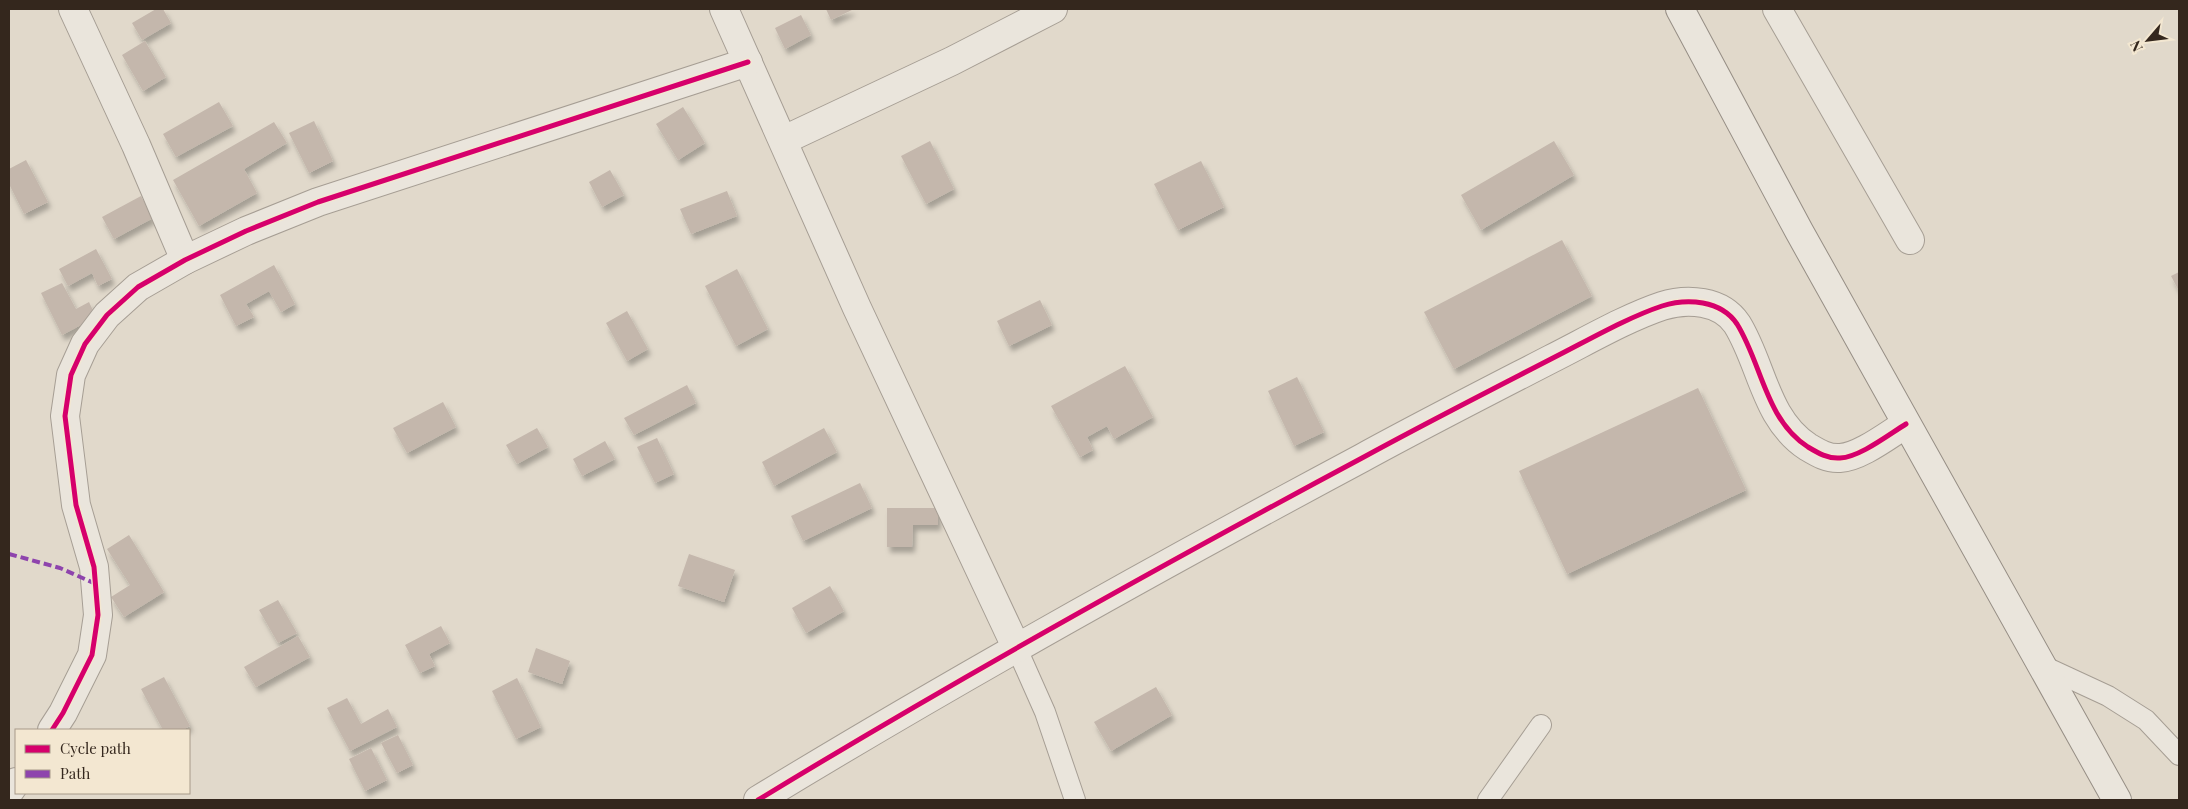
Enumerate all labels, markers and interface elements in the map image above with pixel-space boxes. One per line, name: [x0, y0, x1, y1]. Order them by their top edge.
north arrow: [2123, 15, 2173, 65]
text: N: [2125, 37, 2147, 55]
legend: [15, 729, 190, 794]
text: Cycle path: [60, 738, 131, 758]
text: Path: [60, 763, 90, 783]

